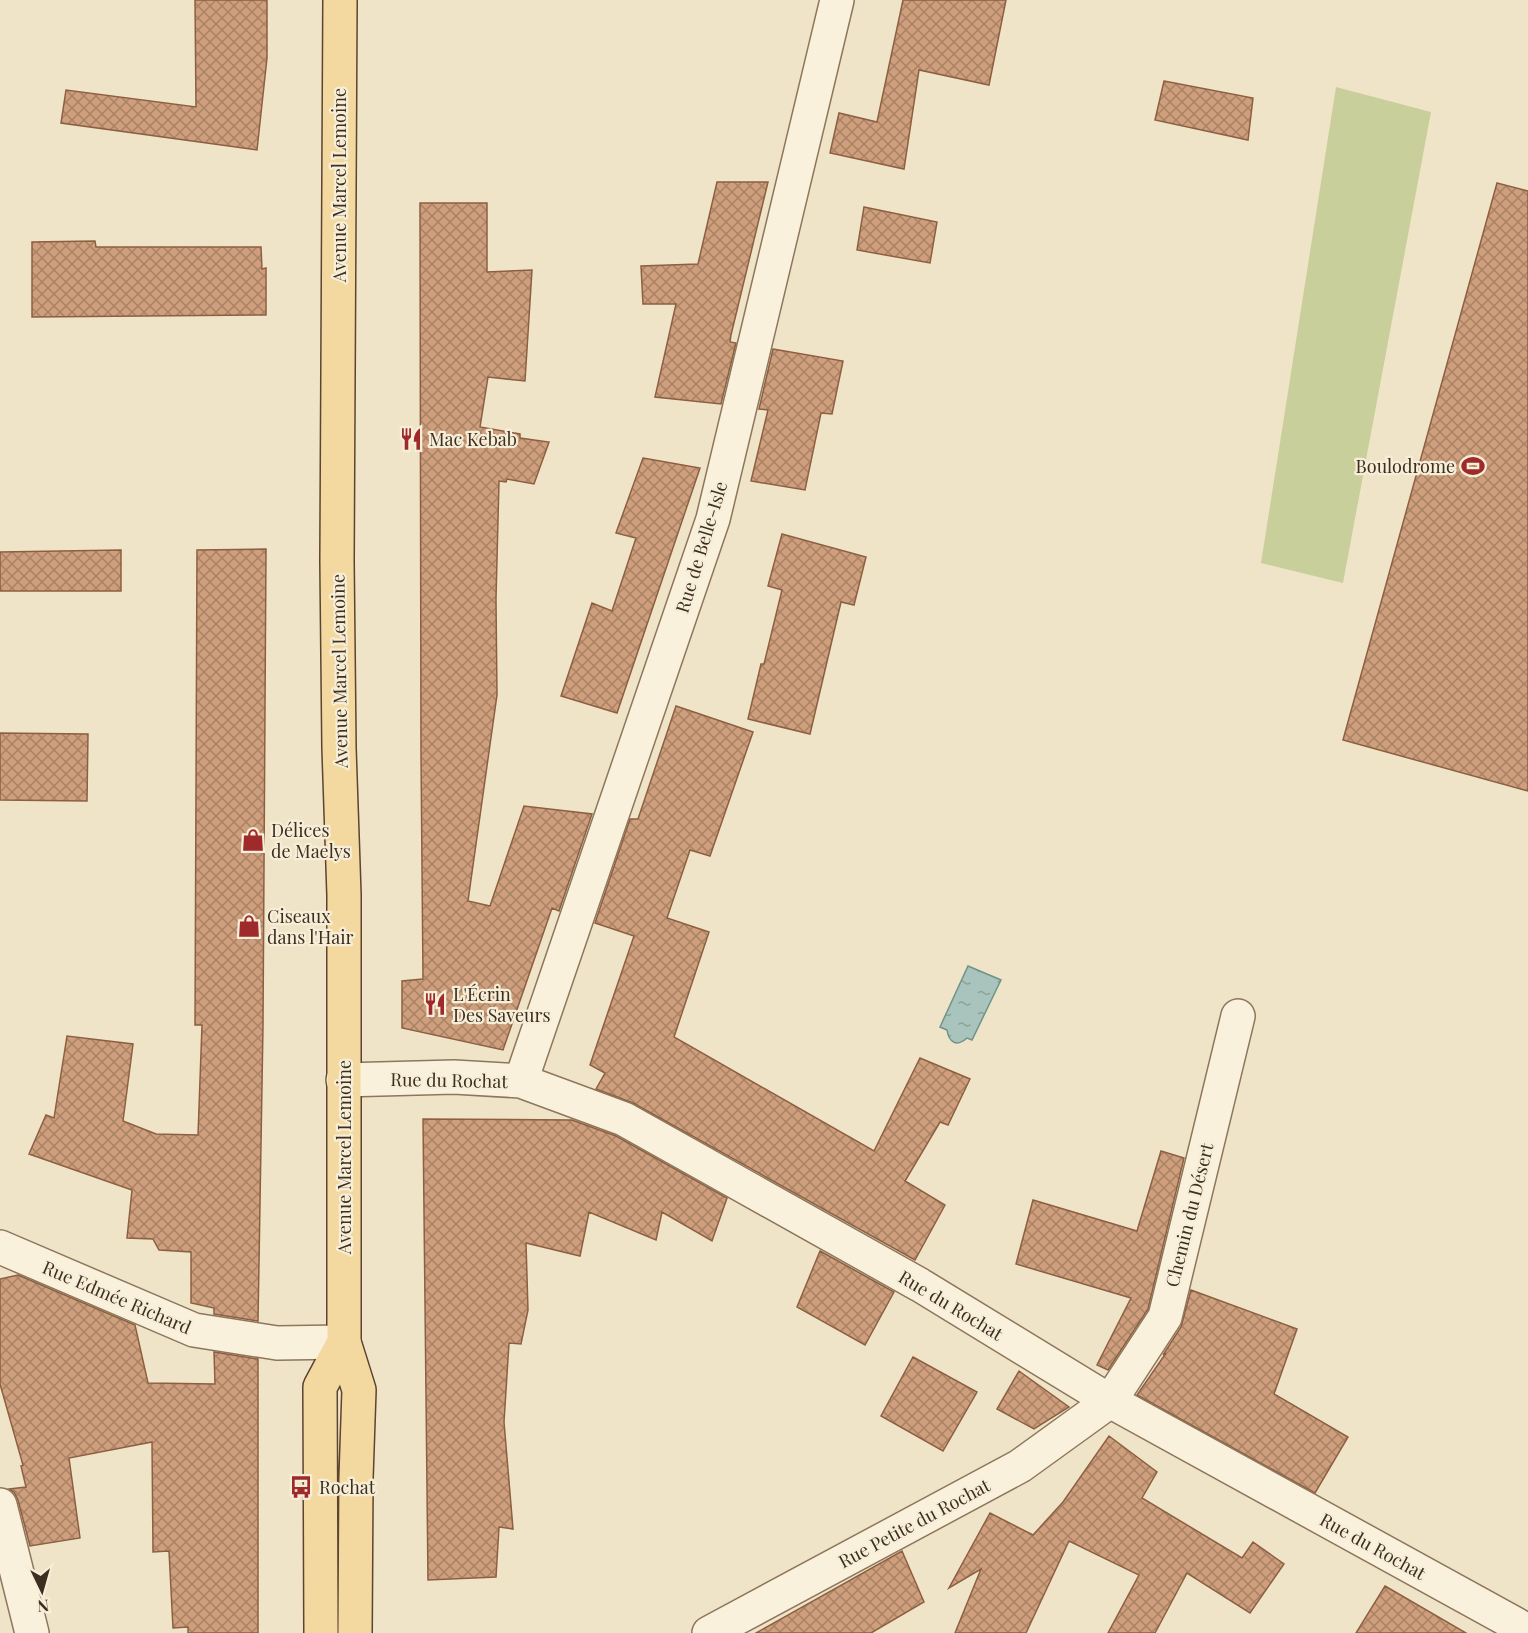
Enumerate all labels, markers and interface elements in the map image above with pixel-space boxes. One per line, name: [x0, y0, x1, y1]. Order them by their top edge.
street label: Avenue Marcel Lemoine: [327, 88, 351, 283]
restaurant icon: Mac Kebab: [398, 426, 424, 452]
place label: Mac Kebab: [429, 427, 517, 451]
sports icon: Boulodrome: [1460, 453, 1486, 479]
place label: Boulodrome: [1356, 454, 1455, 478]
street label: Rue de Belle-Isle: [670, 478, 732, 616]
street label: Avenue Marcel Lemoine: [325, 574, 353, 769]
place label: Délices de Maelys: [271, 818, 351, 863]
shop icon: Délices de Maelys: [240, 827, 266, 853]
place label: Ciseaux dans l'Hair: [267, 904, 354, 949]
shop icon: Ciseaux dans l'Hair: [236, 913, 262, 939]
place label: L'Écrin Des Saveurs: [453, 982, 551, 1027]
restaurant icon: L'Écrin Des Saveurs: [422, 991, 448, 1017]
street label: Avenue Marcel Lemoine: [332, 1060, 356, 1255]
street label: Rue du Rochat: [390, 1067, 508, 1093]
street label: Chemin du Désert: [1159, 1140, 1219, 1290]
street label: Rue Edmée Richard: [39, 1255, 195, 1339]
street label: Rue du Rochat: [895, 1265, 1008, 1346]
street label: Rue Petite du Rochat: [834, 1473, 995, 1573]
bus stop icon: Rochat: [288, 1474, 314, 1500]
place label: Rochat: [319, 1475, 376, 1499]
street label: Rue du Rochat: [1316, 1507, 1431, 1585]
north arrow: [12, 1561, 72, 1621]
text: N: [36, 1595, 50, 1617]

